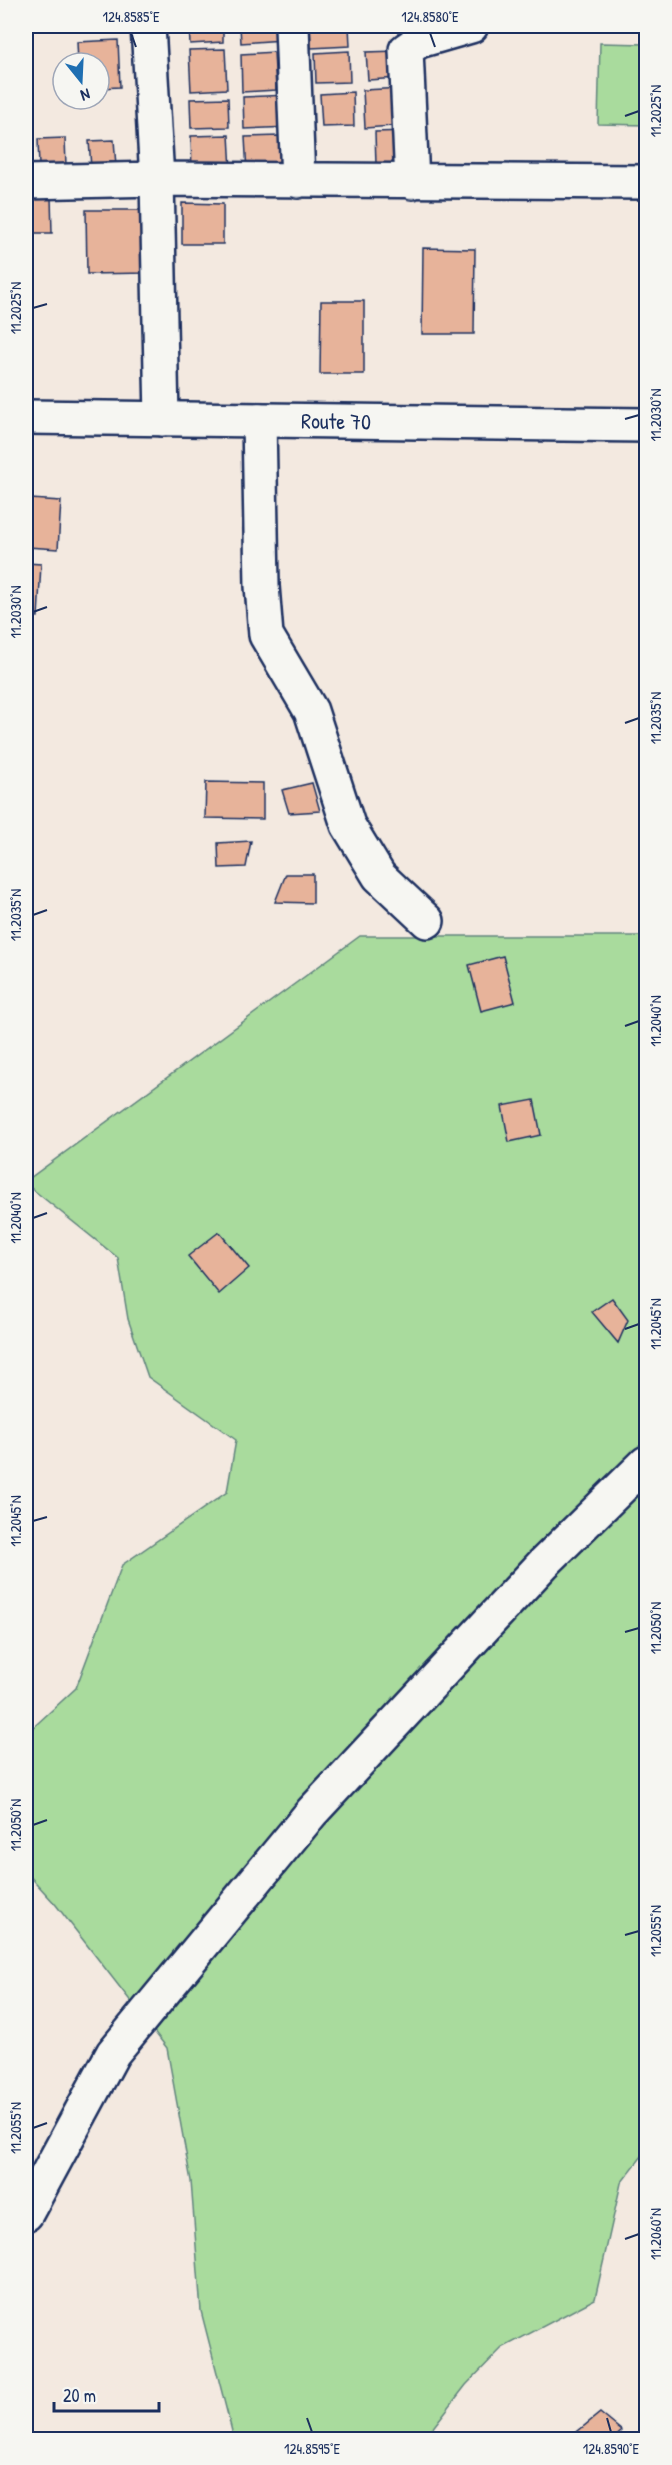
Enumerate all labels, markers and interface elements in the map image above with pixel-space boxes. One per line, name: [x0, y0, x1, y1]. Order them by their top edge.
text: 124.8585°E: [102, 6, 160, 27]
text: 124.8580°E: [401, 6, 459, 27]
north arrow: [51, 51, 111, 111]
text: N: [78, 83, 93, 107]
text: 11.2025°N: [645, 85, 666, 137]
text: 11.2025°N: [5, 282, 26, 334]
text: 11.2030°N: [645, 389, 666, 441]
street label: Route 70: [301, 405, 371, 437]
text: 11.2030°N: [5, 586, 26, 638]
text: 11.2035°N: [645, 692, 666, 744]
text: 11.2035°N: [5, 889, 26, 941]
text: 11.2040°N: [645, 995, 666, 1047]
text: 11.2040°N: [5, 1192, 26, 1244]
text: 11.2045°N: [645, 1298, 666, 1350]
text: 11.2045°N: [5, 1495, 26, 1547]
text: 11.2050°N: [645, 1602, 666, 1654]
text: 11.2050°N: [5, 1799, 26, 1851]
text: 11.2055°N: [645, 1905, 666, 1957]
text: 11.2055°N: [5, 2102, 26, 2154]
text: 11.2060°N: [645, 2208, 666, 2260]
scale bar: [54, 2375, 159, 2413]
text: 20 m: [63, 2383, 96, 2408]
text: 124.8595°E: [284, 2438, 340, 2459]
text: 124.8590°E: [583, 2438, 640, 2459]

